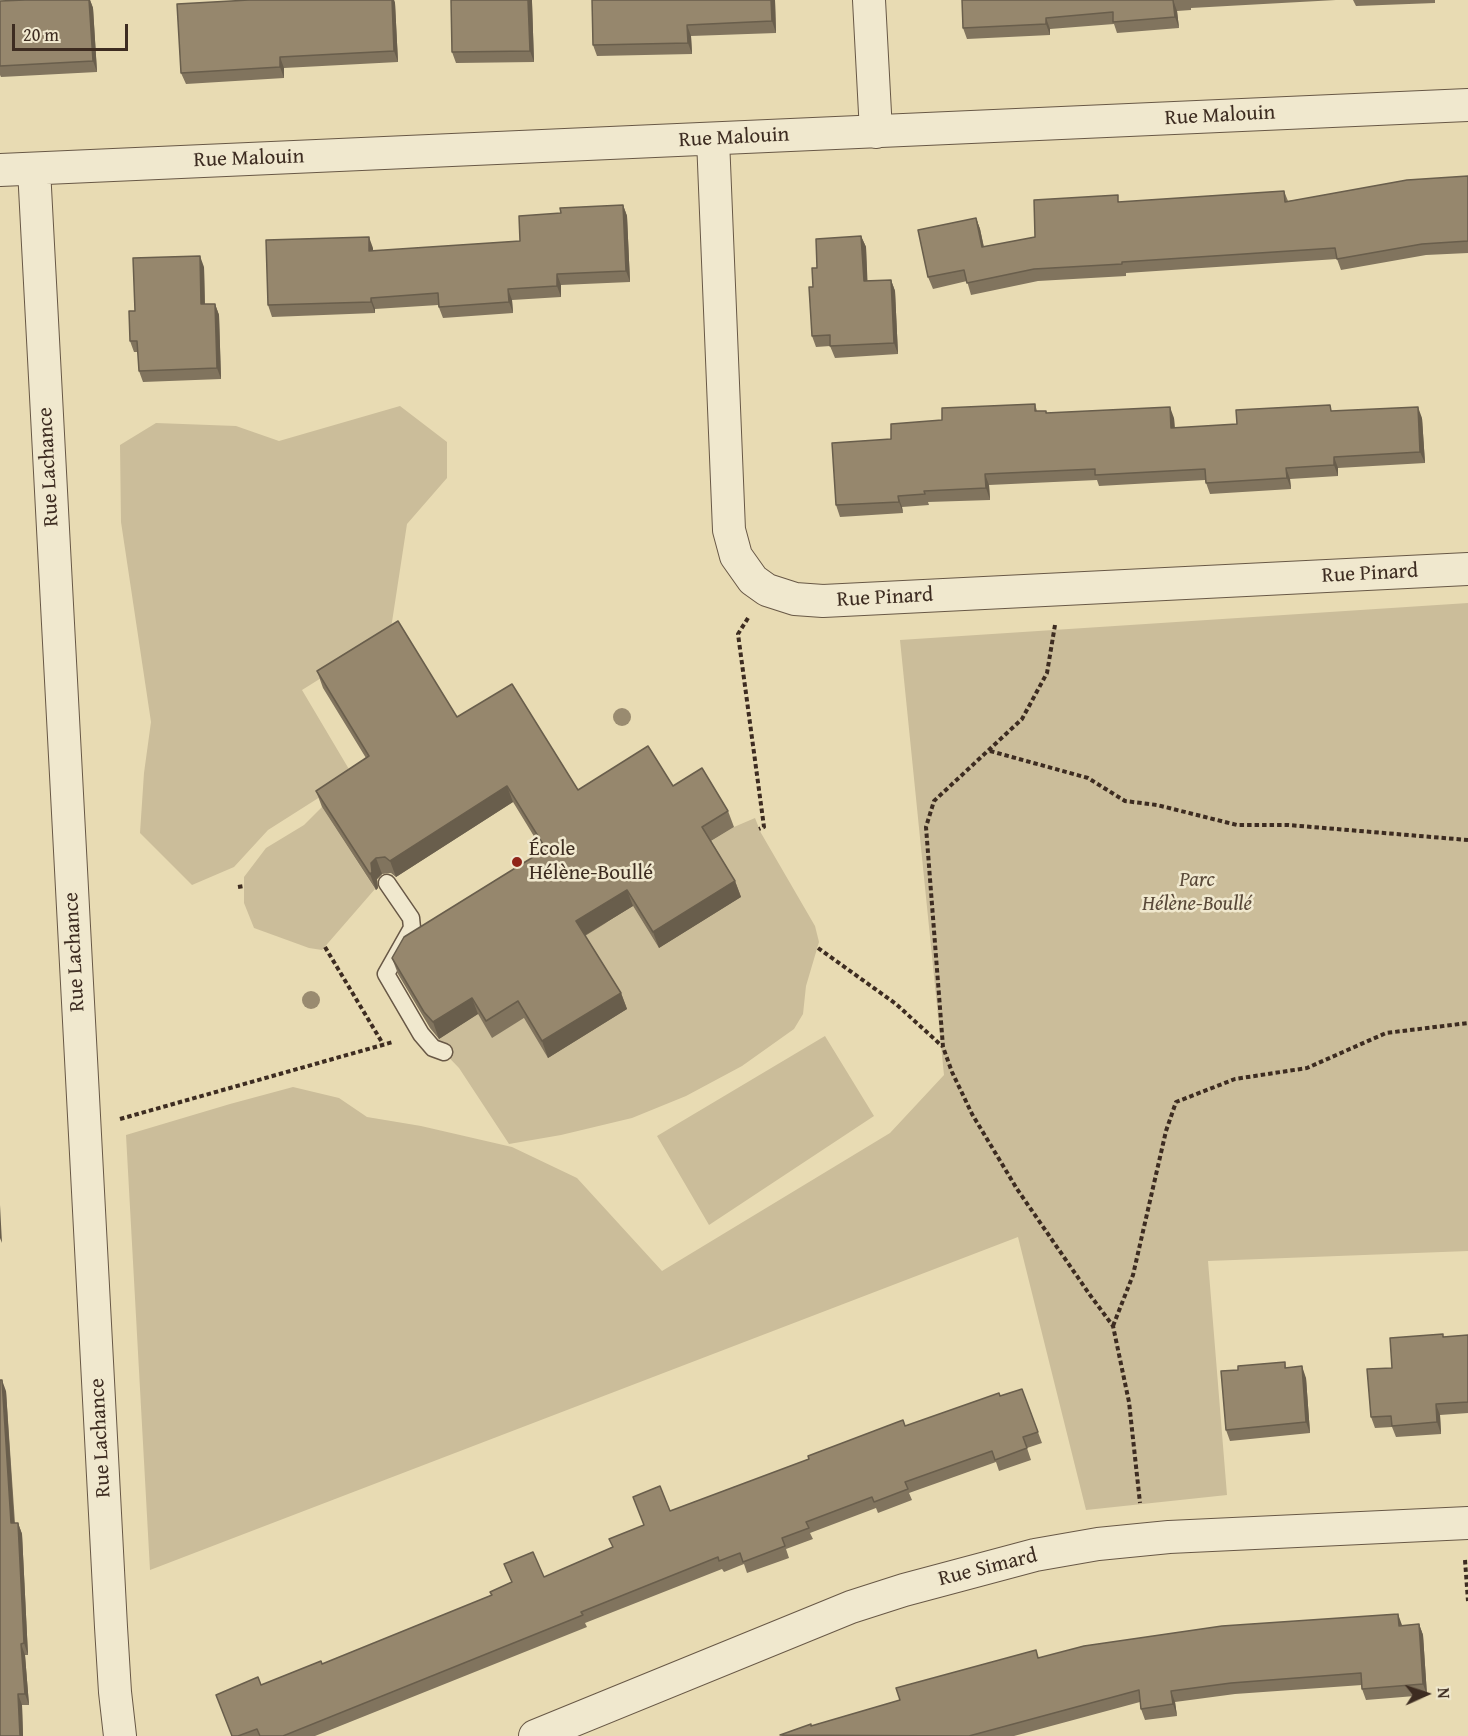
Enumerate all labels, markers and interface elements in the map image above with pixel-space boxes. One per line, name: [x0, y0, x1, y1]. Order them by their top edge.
scale bar: [15, 12, 130, 50]
text: 20 m: [23, 21, 59, 48]
street label: Rue Malouin: [1164, 101, 1276, 131]
street label: Rue Malouin: [678, 123, 790, 153]
street label: Rue Malouin: [193, 144, 305, 174]
street label: Rue Lachance: [33, 407, 65, 527]
street label: Rue Pinard: [1321, 559, 1419, 589]
street label: Rue Pinard: [836, 583, 934, 613]
place label: École Hélène-Boullé: [529, 837, 653, 887]
marker: École Hélène-Boullé: [510, 855, 524, 869]
park label: Parc Hélène-Boullé: [1142, 868, 1252, 918]
street label: Rue Lachance: [59, 892, 91, 1012]
street label: Rue Lachance: [85, 1378, 117, 1498]
street label: Rue Simard: [936, 1544, 1040, 1592]
north arrow: [1396, 1664, 1456, 1724]
text: N: [1432, 1687, 1456, 1699]

